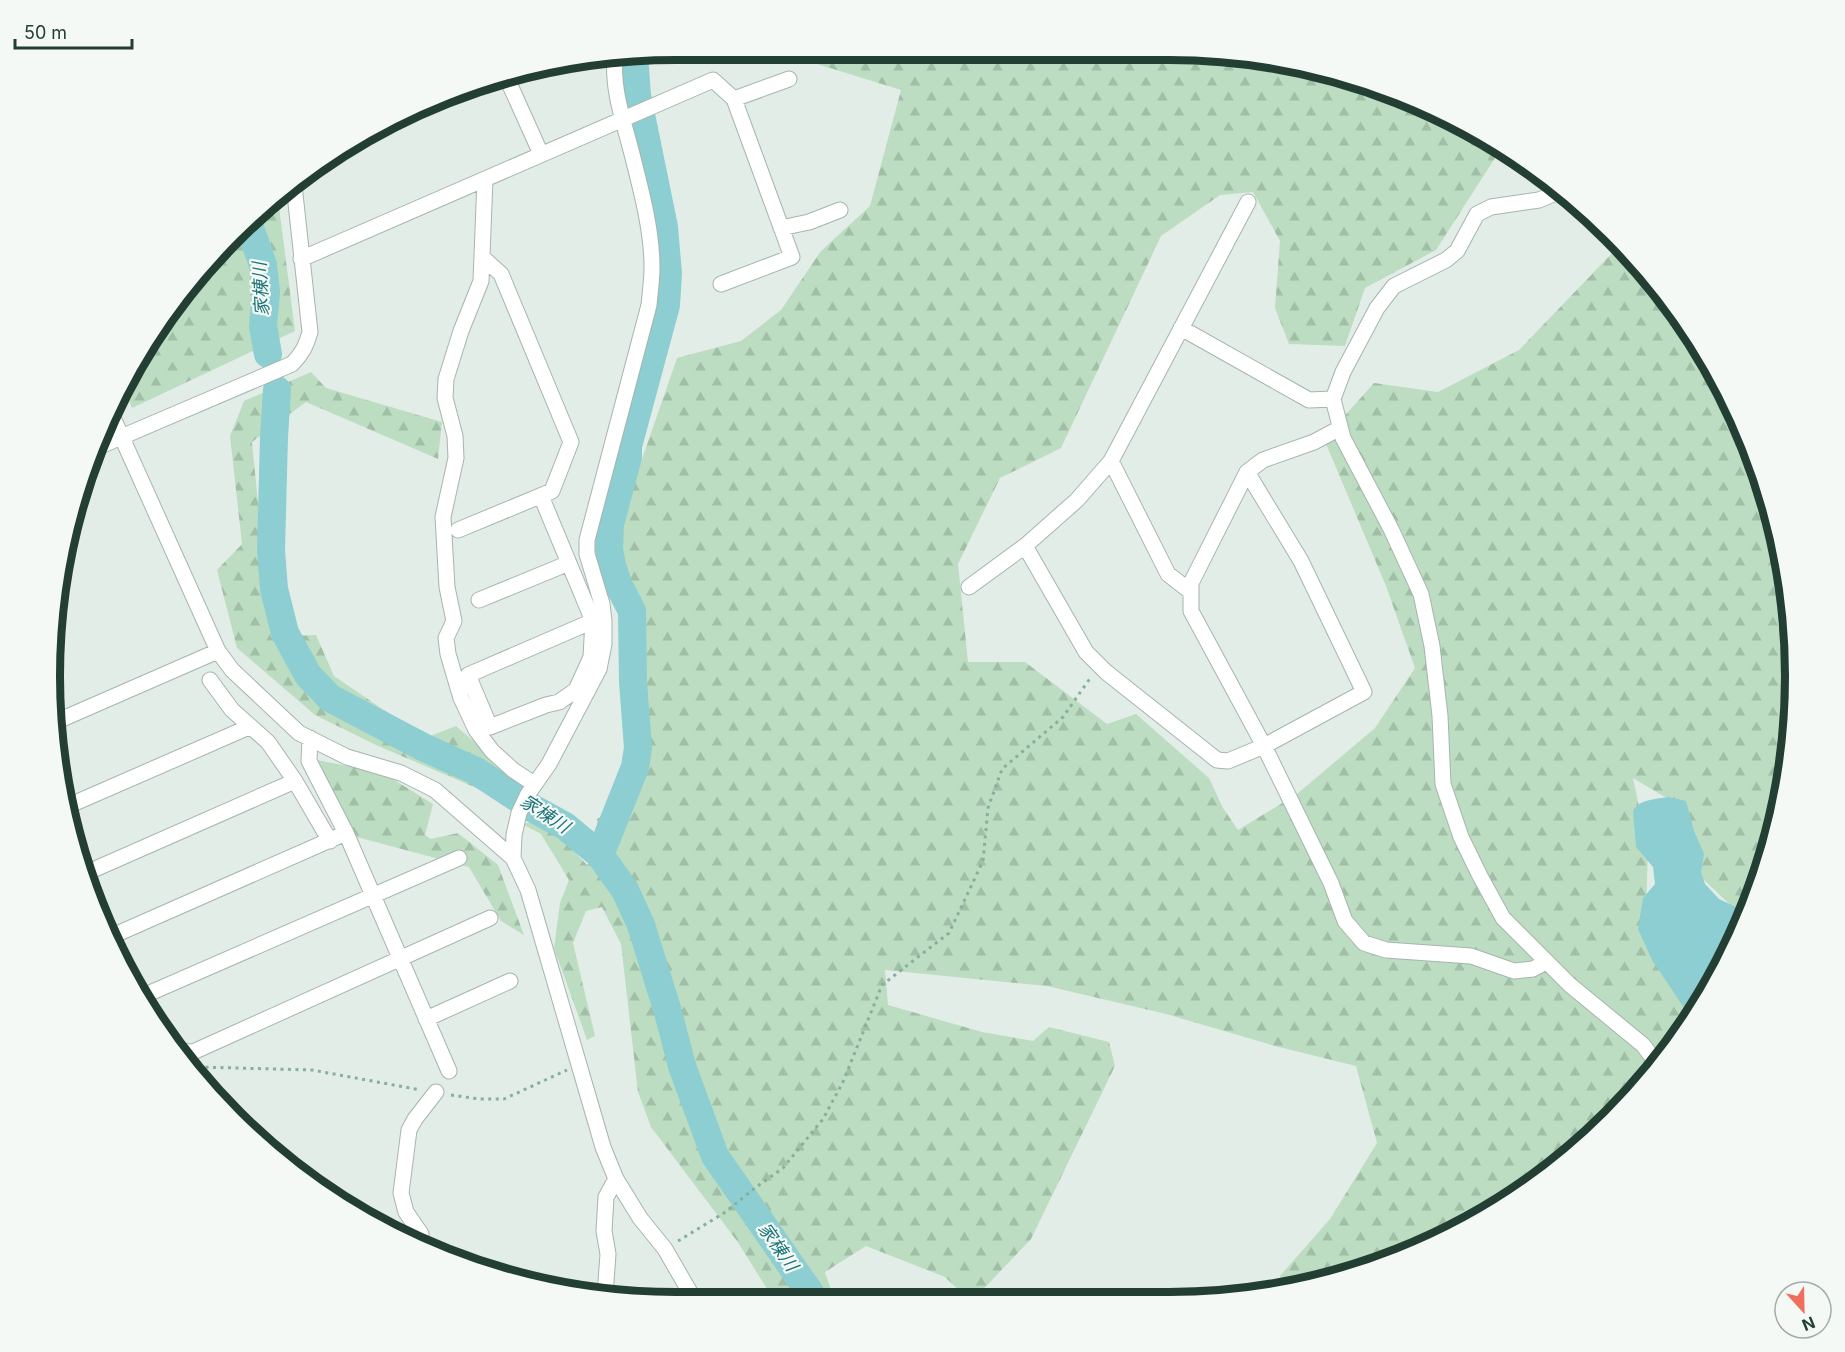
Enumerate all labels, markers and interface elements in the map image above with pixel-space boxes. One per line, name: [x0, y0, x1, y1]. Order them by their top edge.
scale bar: [15, 12, 132, 50]
text: 50 m: [24, 22, 67, 43]
water label: 家棟川: [248, 260, 272, 317]
water label: 家棟川: [517, 790, 575, 838]
water label: 家棟川: [754, 1219, 804, 1276]
north arrow: [1773, 1280, 1833, 1340]
text: N: [1799, 1312, 1818, 1335]

